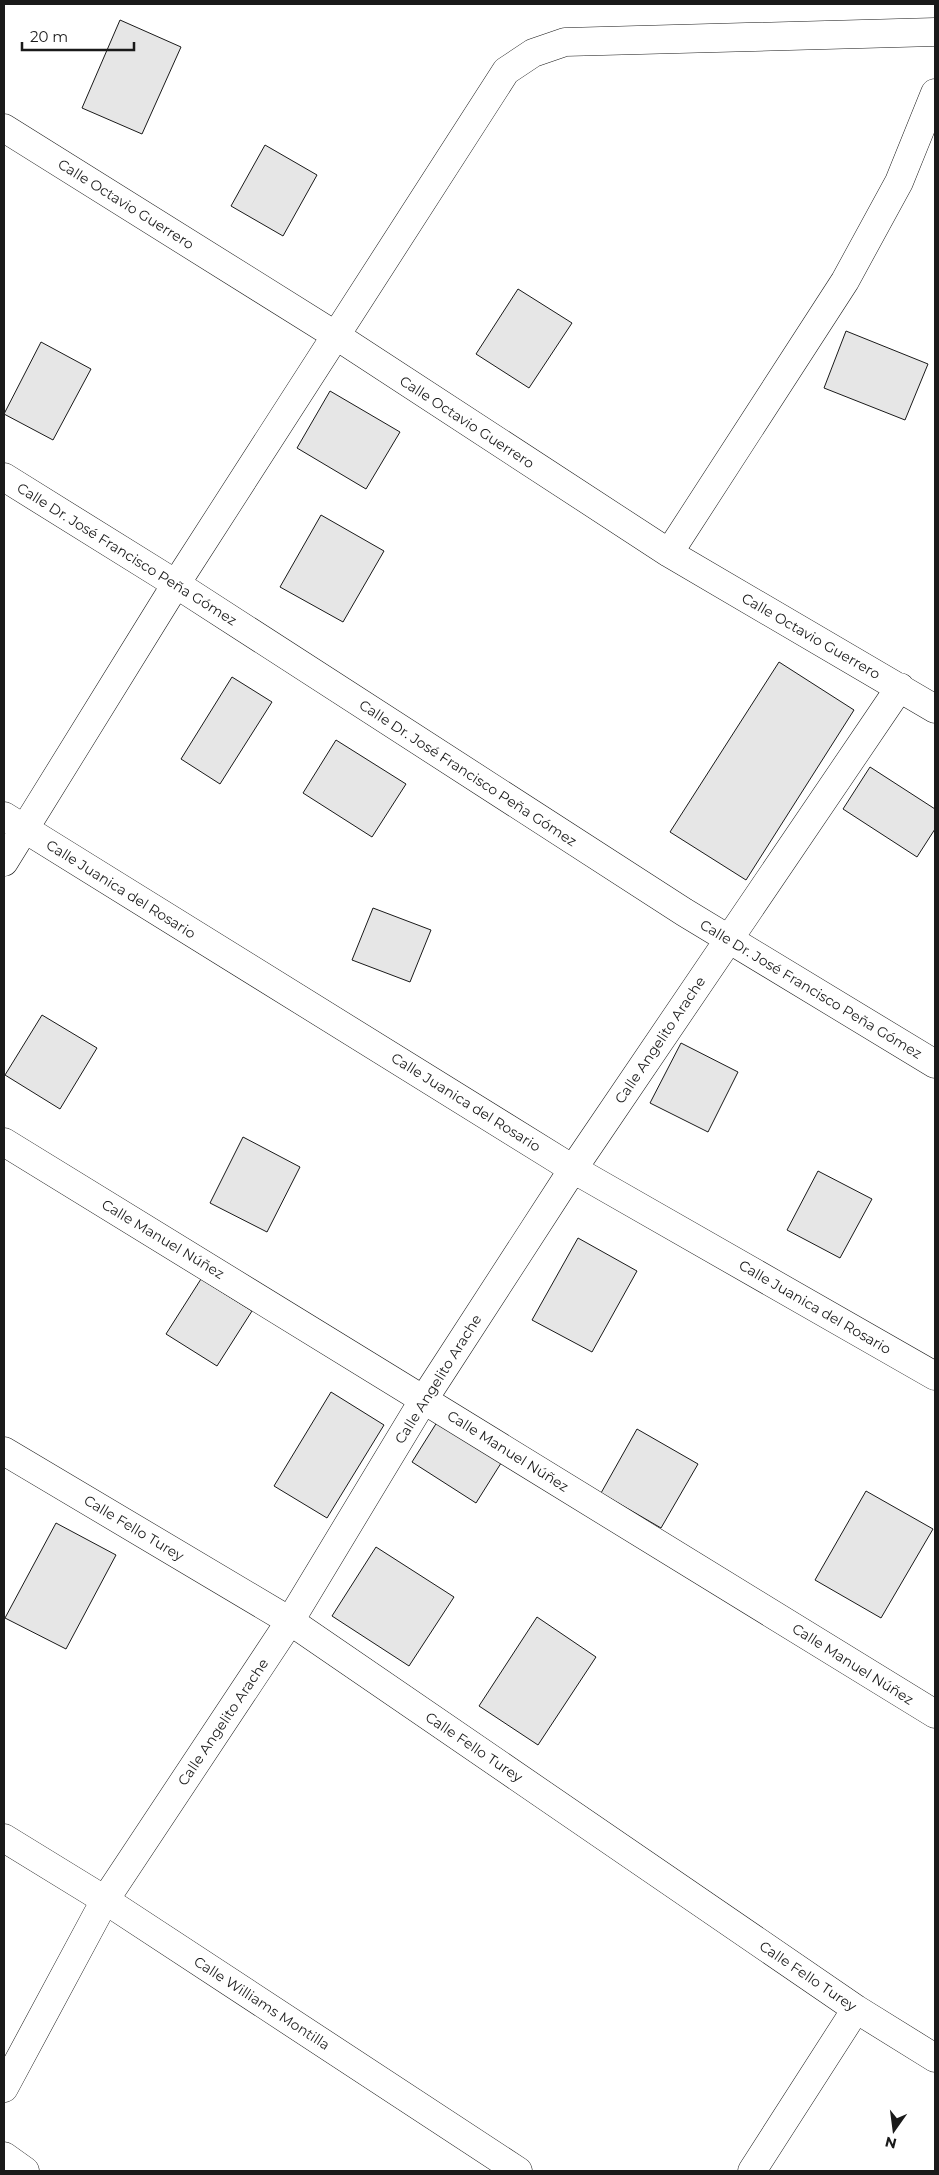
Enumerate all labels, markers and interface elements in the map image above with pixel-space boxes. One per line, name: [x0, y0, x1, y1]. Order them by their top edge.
scale bar: [22, 20, 135, 52]
text: 20 m: [30, 27, 68, 46]
street label: Calle Octavio Guerrero: [55, 155, 198, 253]
street label: Calle Octavio Guerrero: [396, 372, 538, 472]
street label: Calle Dr. José Francisco Peña Gómez: [14, 479, 240, 629]
street label: Calle Octavio Guerrero: [738, 589, 884, 683]
street label: Calle Dr. José Francisco Peña Gómez: [356, 696, 580, 850]
street label: Calle Juanica del Rosario: [43, 836, 199, 943]
street label: Calle Dr. José Francisco Peña Gómez: [697, 915, 925, 1063]
street label: Calle Angelito Arache: [611, 973, 709, 1107]
street label: Calle Juanica del Rosario: [388, 1049, 544, 1156]
street label: Calle Manuel Núñez: [98, 1195, 228, 1283]
street label: Calle Juanica del Rosario: [736, 1256, 895, 1358]
street label: Calle Angelito Arache: [391, 1311, 485, 1447]
street label: Calle Manuel Núñez: [444, 1406, 572, 1496]
street label: Calle Fello Turey: [81, 1491, 188, 1565]
street label: Calle Manuel Núñez: [789, 1619, 917, 1709]
street label: Calle Angelito Arache: [174, 1655, 272, 1789]
street label: Calle Fello Turey: [422, 1708, 526, 1786]
street label: Calle Fello Turey: [756, 1937, 860, 2015]
street label: Calle Williams Montilla: [191, 1952, 333, 2054]
north arrow: [869, 2105, 919, 2155]
text: N: [883, 2133, 899, 2153]

